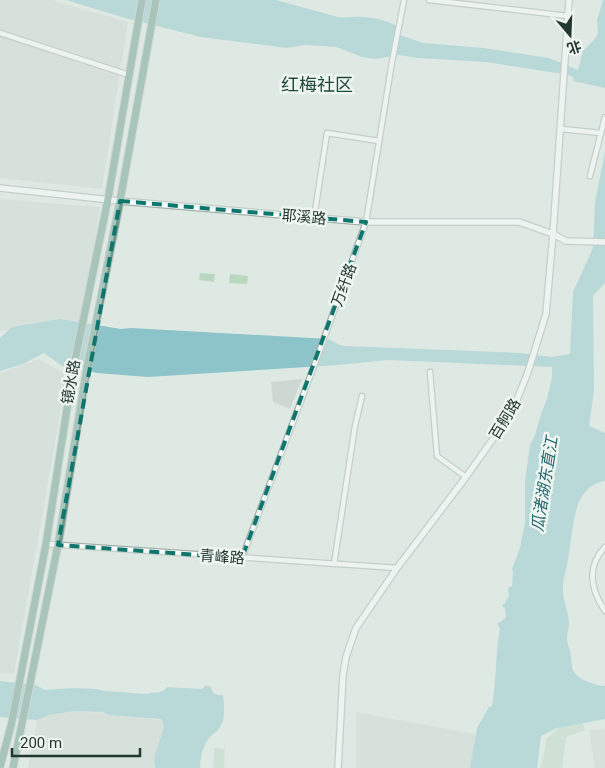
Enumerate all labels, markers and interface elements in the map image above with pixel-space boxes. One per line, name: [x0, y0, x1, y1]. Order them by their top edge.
north arrow: [545, 10, 595, 60]
text: 北: [565, 37, 583, 57]
district label: 红梅社区: [281, 74, 353, 95]
street label: 耶溪路: [281, 206, 327, 228]
street label: 万纤路: [328, 261, 360, 309]
street label: 镜水路: [58, 358, 84, 406]
street label: 百舸路: [486, 395, 524, 443]
water label: 瓜渚湖东直江: [528, 433, 562, 533]
street label: 青峰路: [199, 546, 245, 568]
scale bar: [12, 726, 140, 758]
text: 200 m: [20, 734, 62, 752]

